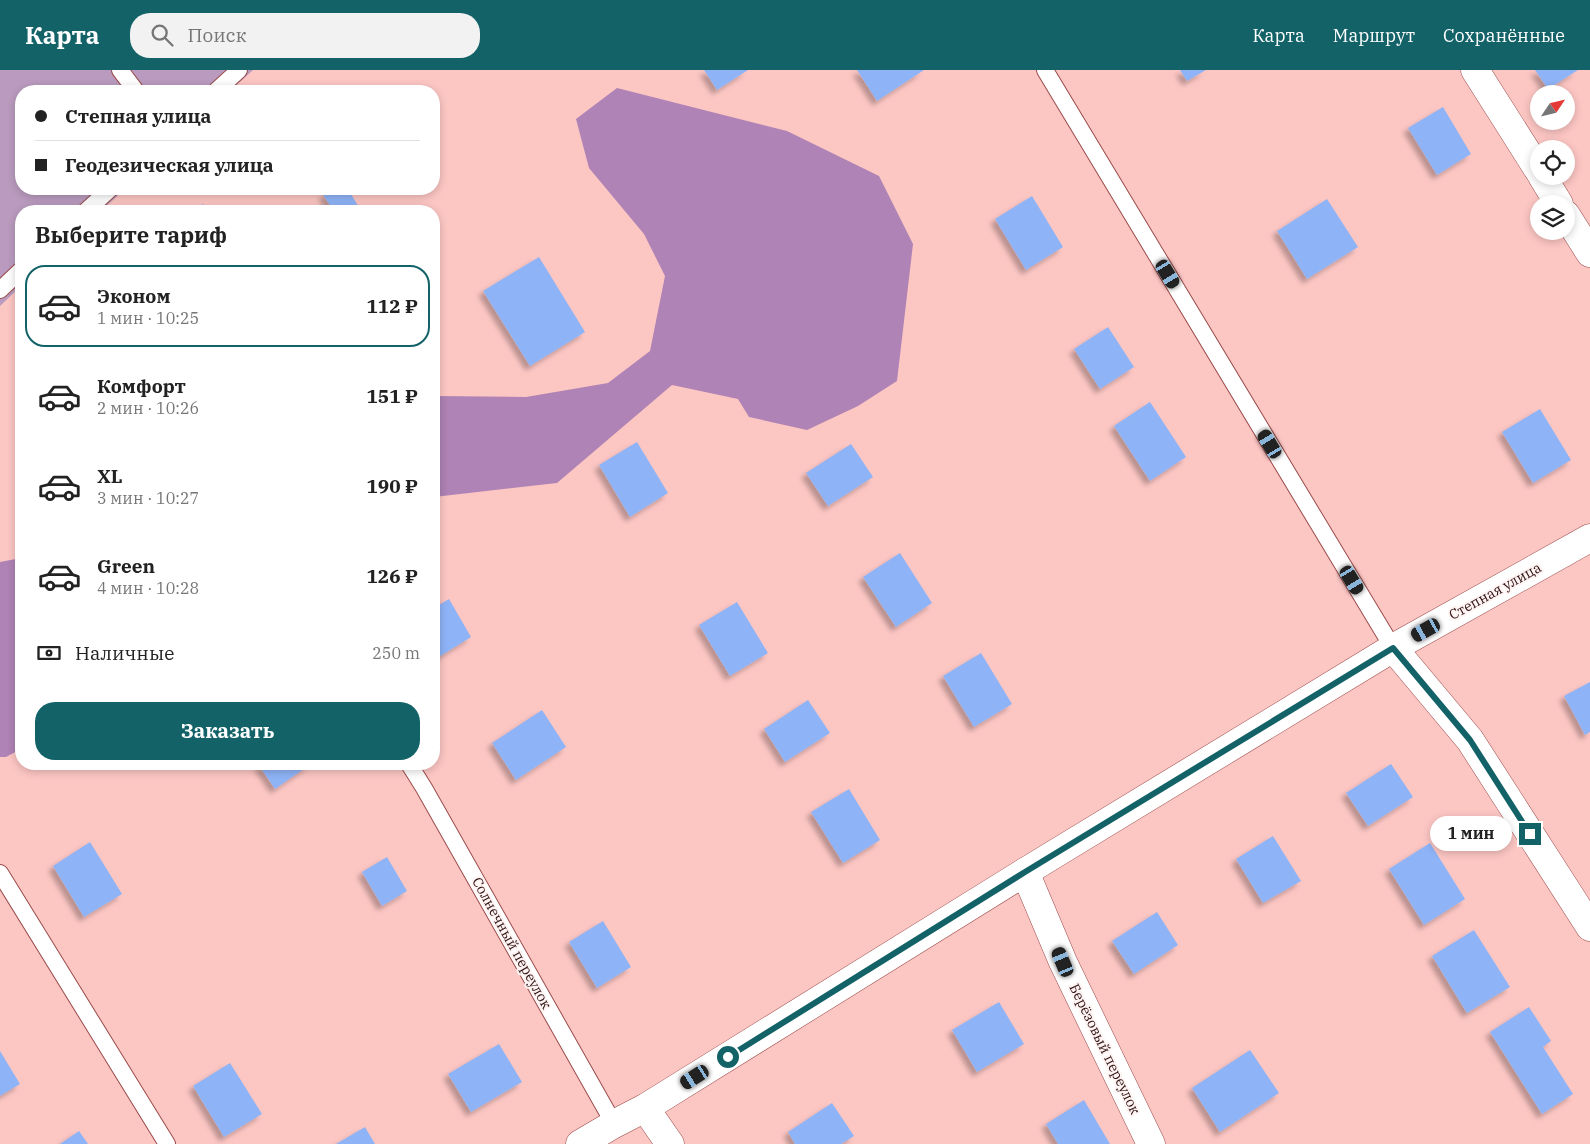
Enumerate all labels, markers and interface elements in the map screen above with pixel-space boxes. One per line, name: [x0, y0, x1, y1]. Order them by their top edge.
search box: [130, 13, 480, 58]
text: Карта: [25, 19, 100, 51]
icon: search: [148, 21, 176, 49]
text: Поиск: [188, 23, 247, 47]
text: Карта: [1252, 24, 1305, 47]
text: Маршрут: [1333, 24, 1415, 47]
text: Сохранённые: [1443, 24, 1565, 47]
north arrow: [1530, 85, 1575, 130]
map controls: [1530, 85, 1575, 240]
text: Степная улица: [65, 104, 211, 128]
button: locate: [1530, 140, 1575, 185]
text: Геодезическая улица: [65, 153, 274, 177]
button: layers: [1530, 195, 1575, 240]
text: Выберите тариф: [35, 220, 227, 249]
car: [1153, 257, 1182, 291]
icon: car: [37, 284, 82, 329]
text: Эконом: [97, 284, 170, 308]
text: 112 ₽: [366, 294, 418, 318]
text: 1 мин · 10:25: [97, 308, 199, 328]
icon: car: [37, 374, 82, 419]
text: Комфорт: [97, 374, 186, 398]
text: 151 ₽: [366, 384, 418, 408]
text: 2 мин · 10:26: [97, 398, 199, 418]
car: [1255, 427, 1284, 461]
icon: car: [37, 464, 82, 509]
text: XL: [97, 464, 123, 488]
text: 190 ₽: [366, 474, 418, 498]
text: 3 мин · 10:27: [97, 488, 199, 508]
icon: car: [37, 554, 82, 599]
text: Green: [97, 554, 155, 578]
street label: Степная улица: [1446, 558, 1545, 624]
car: [1337, 563, 1366, 597]
text: 126 ₽: [366, 564, 418, 588]
text: 4 мин · 10:28: [97, 578, 199, 598]
car: [1409, 616, 1442, 644]
icon: cash: [35, 639, 63, 667]
text: Наличные: [75, 641, 174, 665]
text: 250 m: [372, 643, 420, 663]
button: Заказать: [35, 702, 420, 760]
callout: 1 мин: [1430, 816, 1512, 852]
text: 1 мин: [1448, 823, 1494, 843]
route end: [1519, 823, 1541, 845]
street label: Солнечный переулок: [468, 874, 556, 1012]
car: [1050, 945, 1075, 979]
street label: Берёзовый переулок: [1066, 981, 1144, 1117]
route start: [717, 1046, 739, 1068]
car: [678, 1063, 711, 1091]

